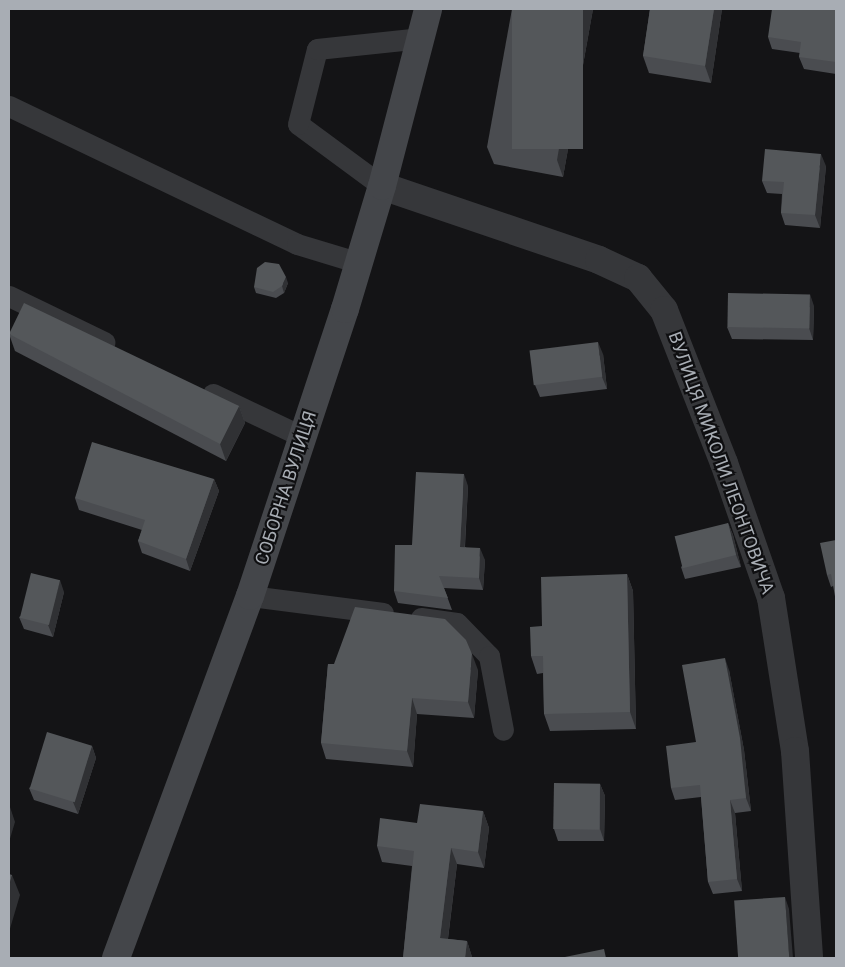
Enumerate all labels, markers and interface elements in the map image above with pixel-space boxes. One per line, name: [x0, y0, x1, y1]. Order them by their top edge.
street label: ВУЛИЦЯ МИКОЛИ ЛЕОНТОВИЧА: [663, 329, 779, 597]
street label: СОБОРНА ВУЛИЦЯ: [251, 408, 321, 568]

